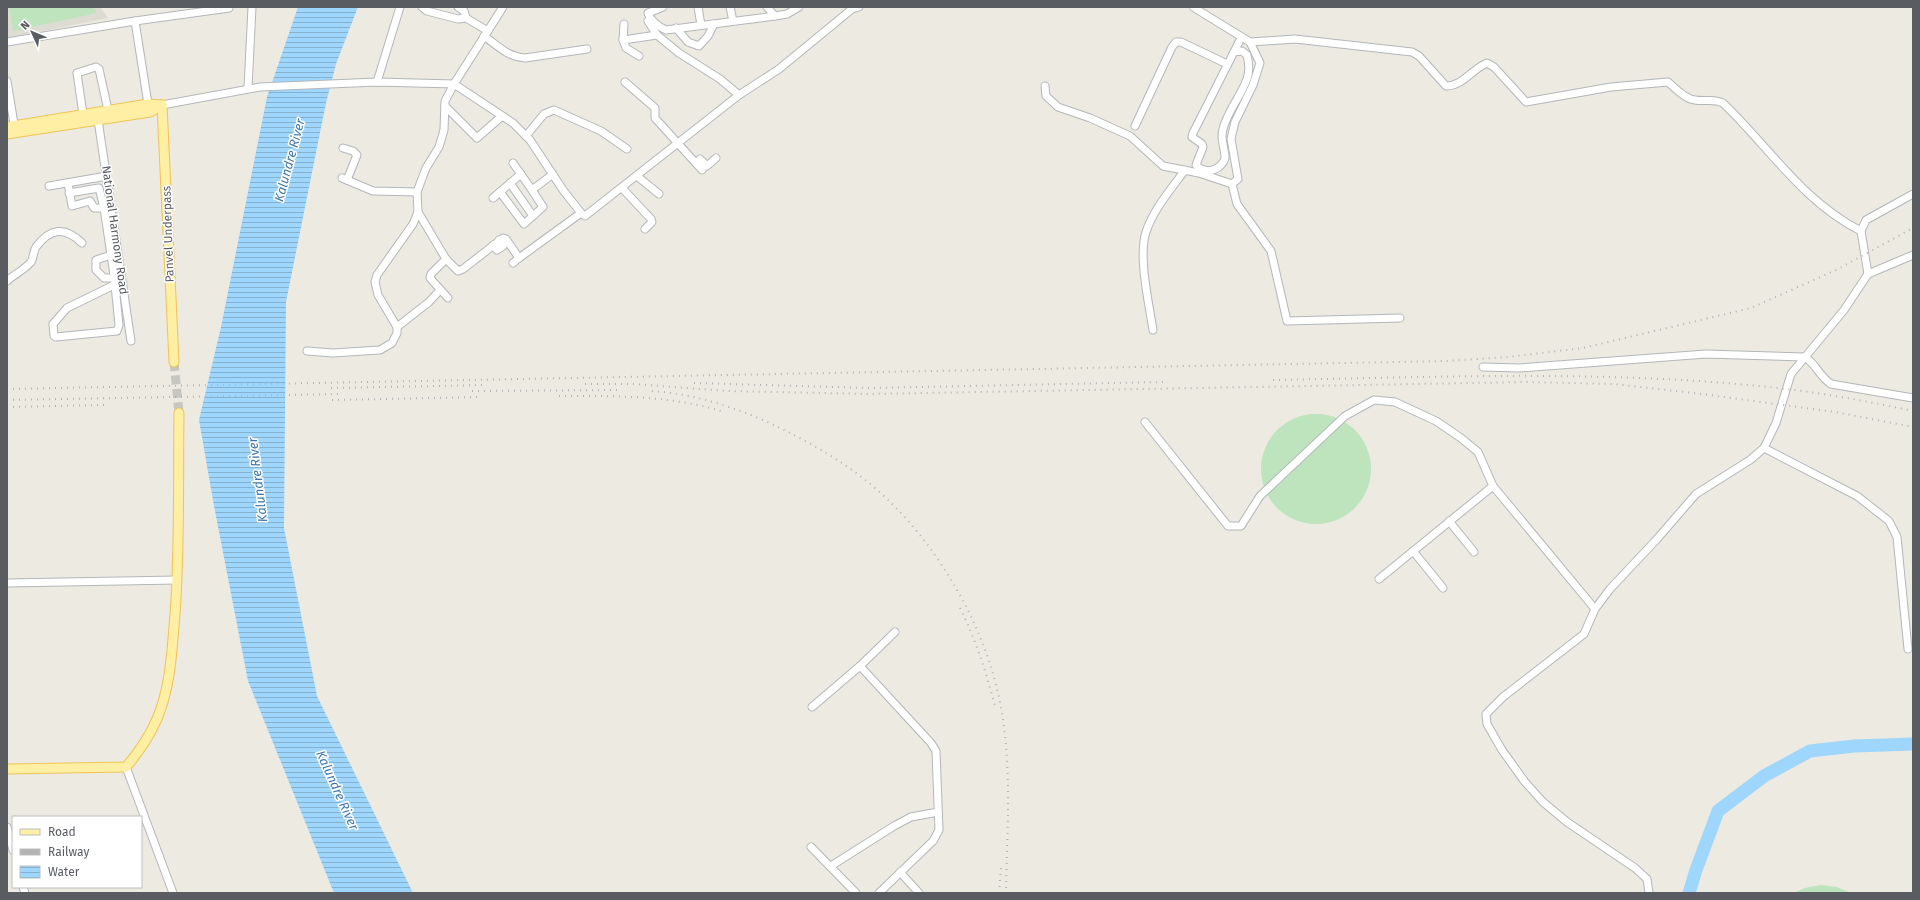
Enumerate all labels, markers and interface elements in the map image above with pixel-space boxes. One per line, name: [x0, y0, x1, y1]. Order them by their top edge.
north arrow: [12, 12, 52, 52]
text: N: [18, 18, 32, 33]
water label: Kalundre River: [271, 116, 308, 203]
street label: National Harmony Road: [99, 165, 131, 295]
street label: Panvel Underpass: [159, 185, 177, 283]
water label: Kalundre River: [245, 436, 270, 523]
water label: Kalundre River: [313, 748, 362, 833]
legend: [12, 816, 142, 888]
text: Road: [48, 825, 76, 839]
text: Railway: [48, 845, 89, 859]
text: Water: [48, 865, 80, 879]

